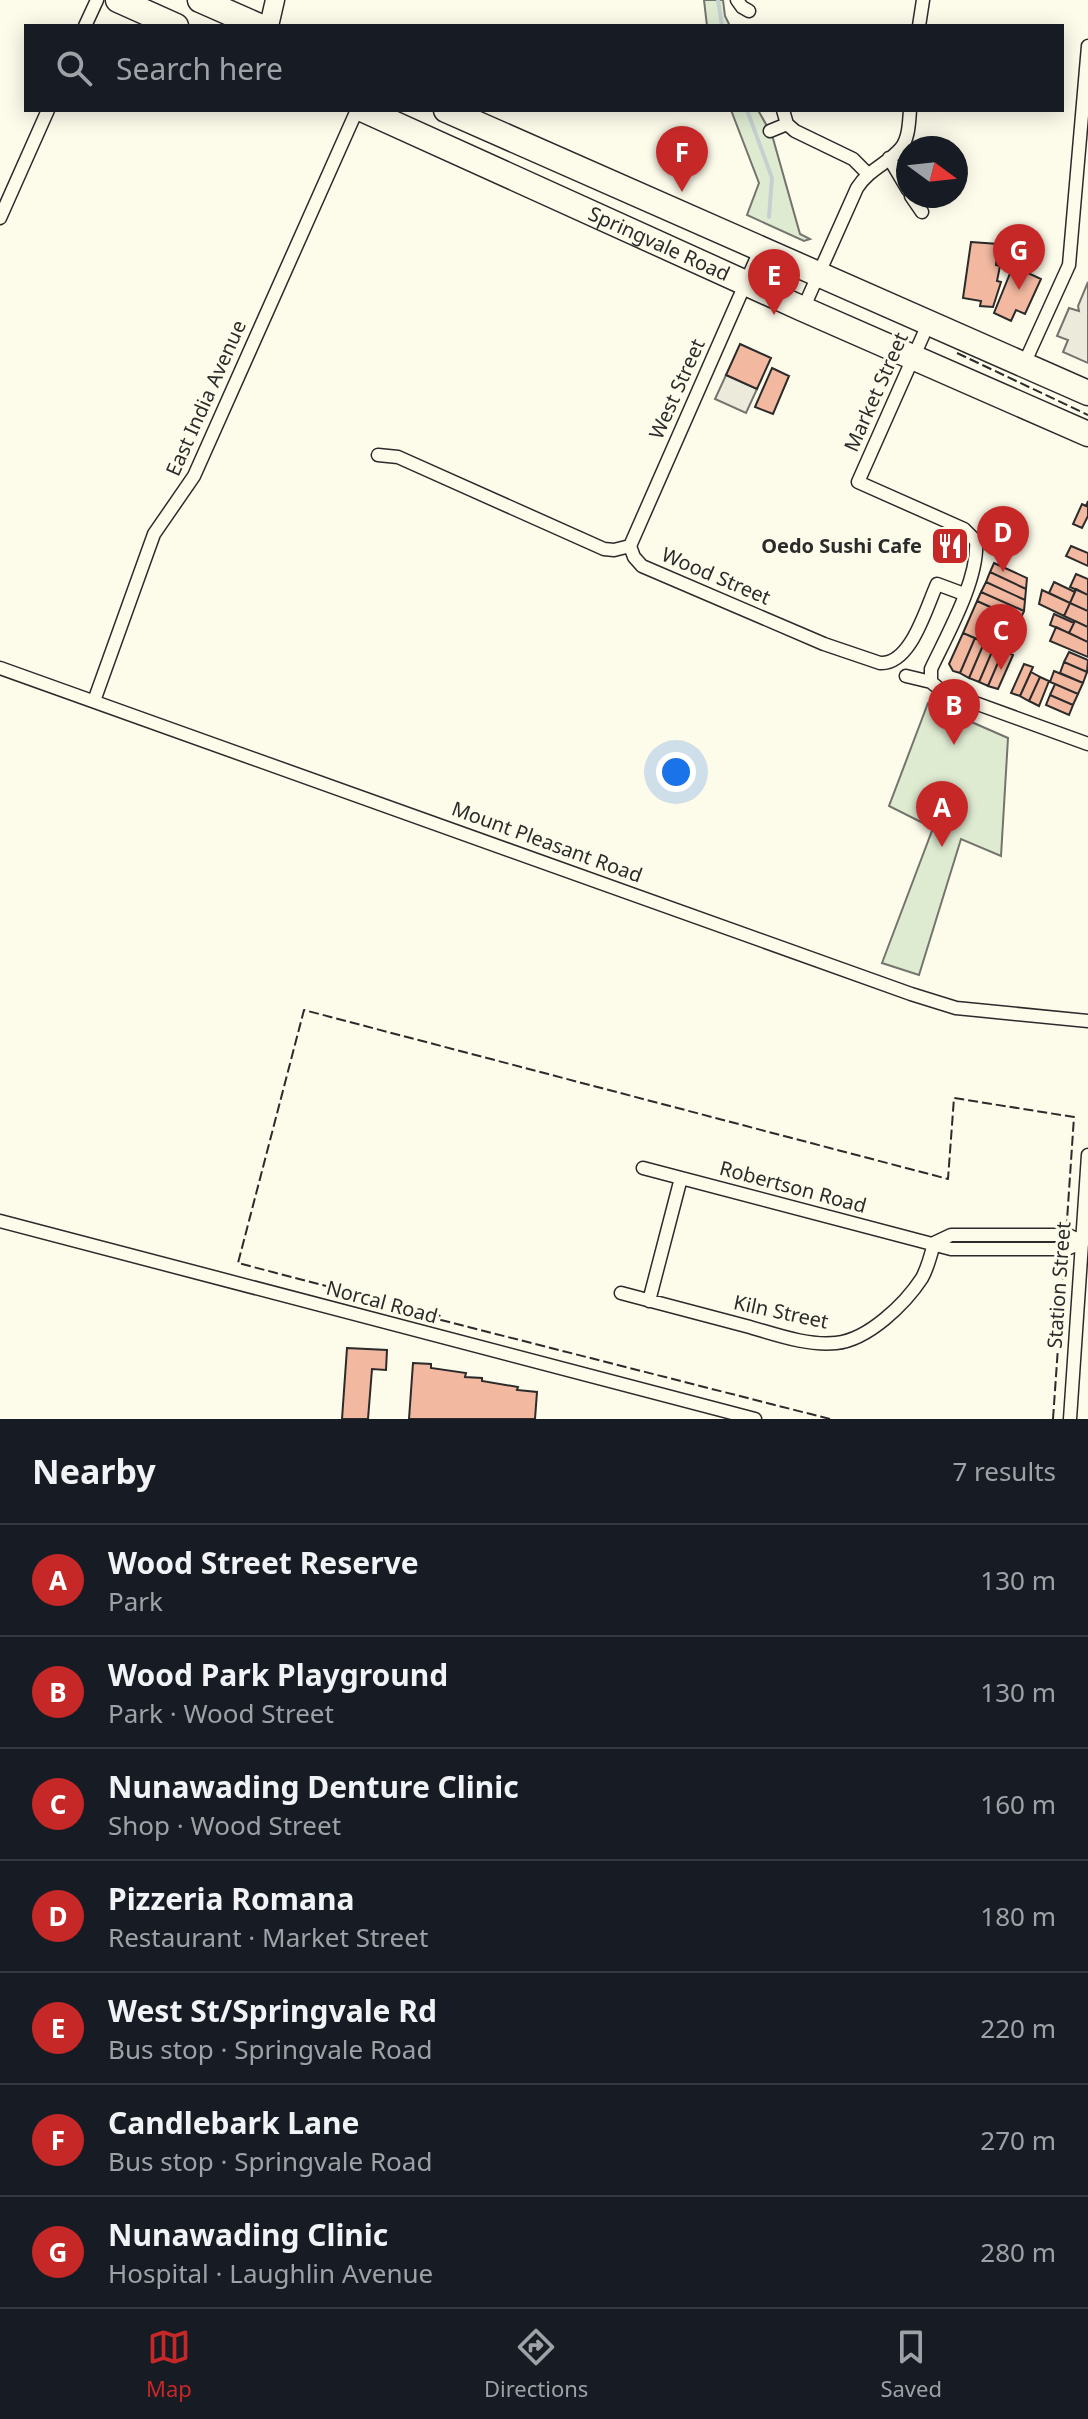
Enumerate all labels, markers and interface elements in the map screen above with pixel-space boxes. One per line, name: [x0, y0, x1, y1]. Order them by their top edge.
search box: [24, 24, 1064, 112]
icon: search: [52, 46, 96, 90]
text: Search here: [116, 48, 283, 89]
pin: F: [656, 126, 708, 192]
north arrow: [896, 136, 968, 208]
street label: Springvale Road: [584, 200, 734, 287]
pin: G: [993, 224, 1045, 290]
pin: E: [748, 249, 800, 315]
street label: East India Avenue: [159, 316, 252, 480]
street label: Market Street: [837, 328, 914, 456]
street label: West Street: [642, 334, 711, 443]
pin: D: [977, 506, 1029, 572]
restaurant icon: Oedo Sushi Cafe: [929, 525, 971, 567]
place label: Oedo Sushi Cafe: [761, 532, 922, 559]
street label: Wood Street: [658, 540, 775, 611]
pin: C: [975, 604, 1027, 670]
pin: B: [928, 679, 980, 745]
your location: [656, 752, 696, 792]
pin: A: [916, 781, 968, 847]
street label: Mount Pleasant Road: [448, 795, 646, 889]
street label: Robertson Road: [717, 1154, 870, 1219]
street label: Station Street: [1041, 1221, 1076, 1349]
street label: Norcal Road: [323, 1274, 441, 1329]
street label: Kiln Street: [731, 1288, 831, 1335]
text: Nearby: [32, 1448, 156, 1494]
text: 7 results: [952, 1453, 1056, 1489]
text: Wood Street Reserve: [108, 1542, 419, 1583]
text: A: [49, 1562, 67, 1598]
text: 130 m: [980, 1562, 1056, 1598]
text: Park: [108, 1583, 163, 1619]
text: Wood Park Playground: [108, 1654, 448, 1695]
text: B: [49, 1674, 67, 1710]
text: 130 m: [980, 1674, 1056, 1710]
text: Park · Wood Street: [108, 1695, 334, 1731]
text: Nunawading Denture Clinic: [108, 1766, 519, 1807]
text: C: [50, 1786, 66, 1822]
text: 160 m: [980, 1786, 1056, 1822]
text: Shop · Wood Street: [108, 1807, 341, 1843]
text: Pizzeria Romana: [108, 1878, 354, 1919]
text: D: [48, 1898, 68, 1934]
text: 180 m: [980, 1898, 1056, 1934]
text: Restaurant · Market Street: [108, 1919, 428, 1955]
text: West St/Springvale Rd: [108, 1990, 437, 2031]
text: E: [51, 2010, 65, 2046]
text: 220 m: [980, 2010, 1056, 2046]
text: Bus stop · Springvale Road: [108, 2031, 432, 2067]
text: Candlebark Lane: [108, 2102, 359, 2143]
text: F: [51, 2122, 65, 2158]
text: 270 m: [980, 2122, 1056, 2158]
text: Bus stop · Springvale Road: [108, 2143, 432, 2179]
text: Nunawading Clinic: [108, 2214, 388, 2255]
text: G: [49, 2234, 67, 2270]
text: 280 m: [980, 2234, 1056, 2270]
text: Hospital · Laughlin Avenue: [108, 2255, 433, 2291]
tab: Map: [146, 2325, 192, 2403]
tab: Directions: [484, 2325, 588, 2403]
tab: Saved: [880, 2325, 942, 2403]

